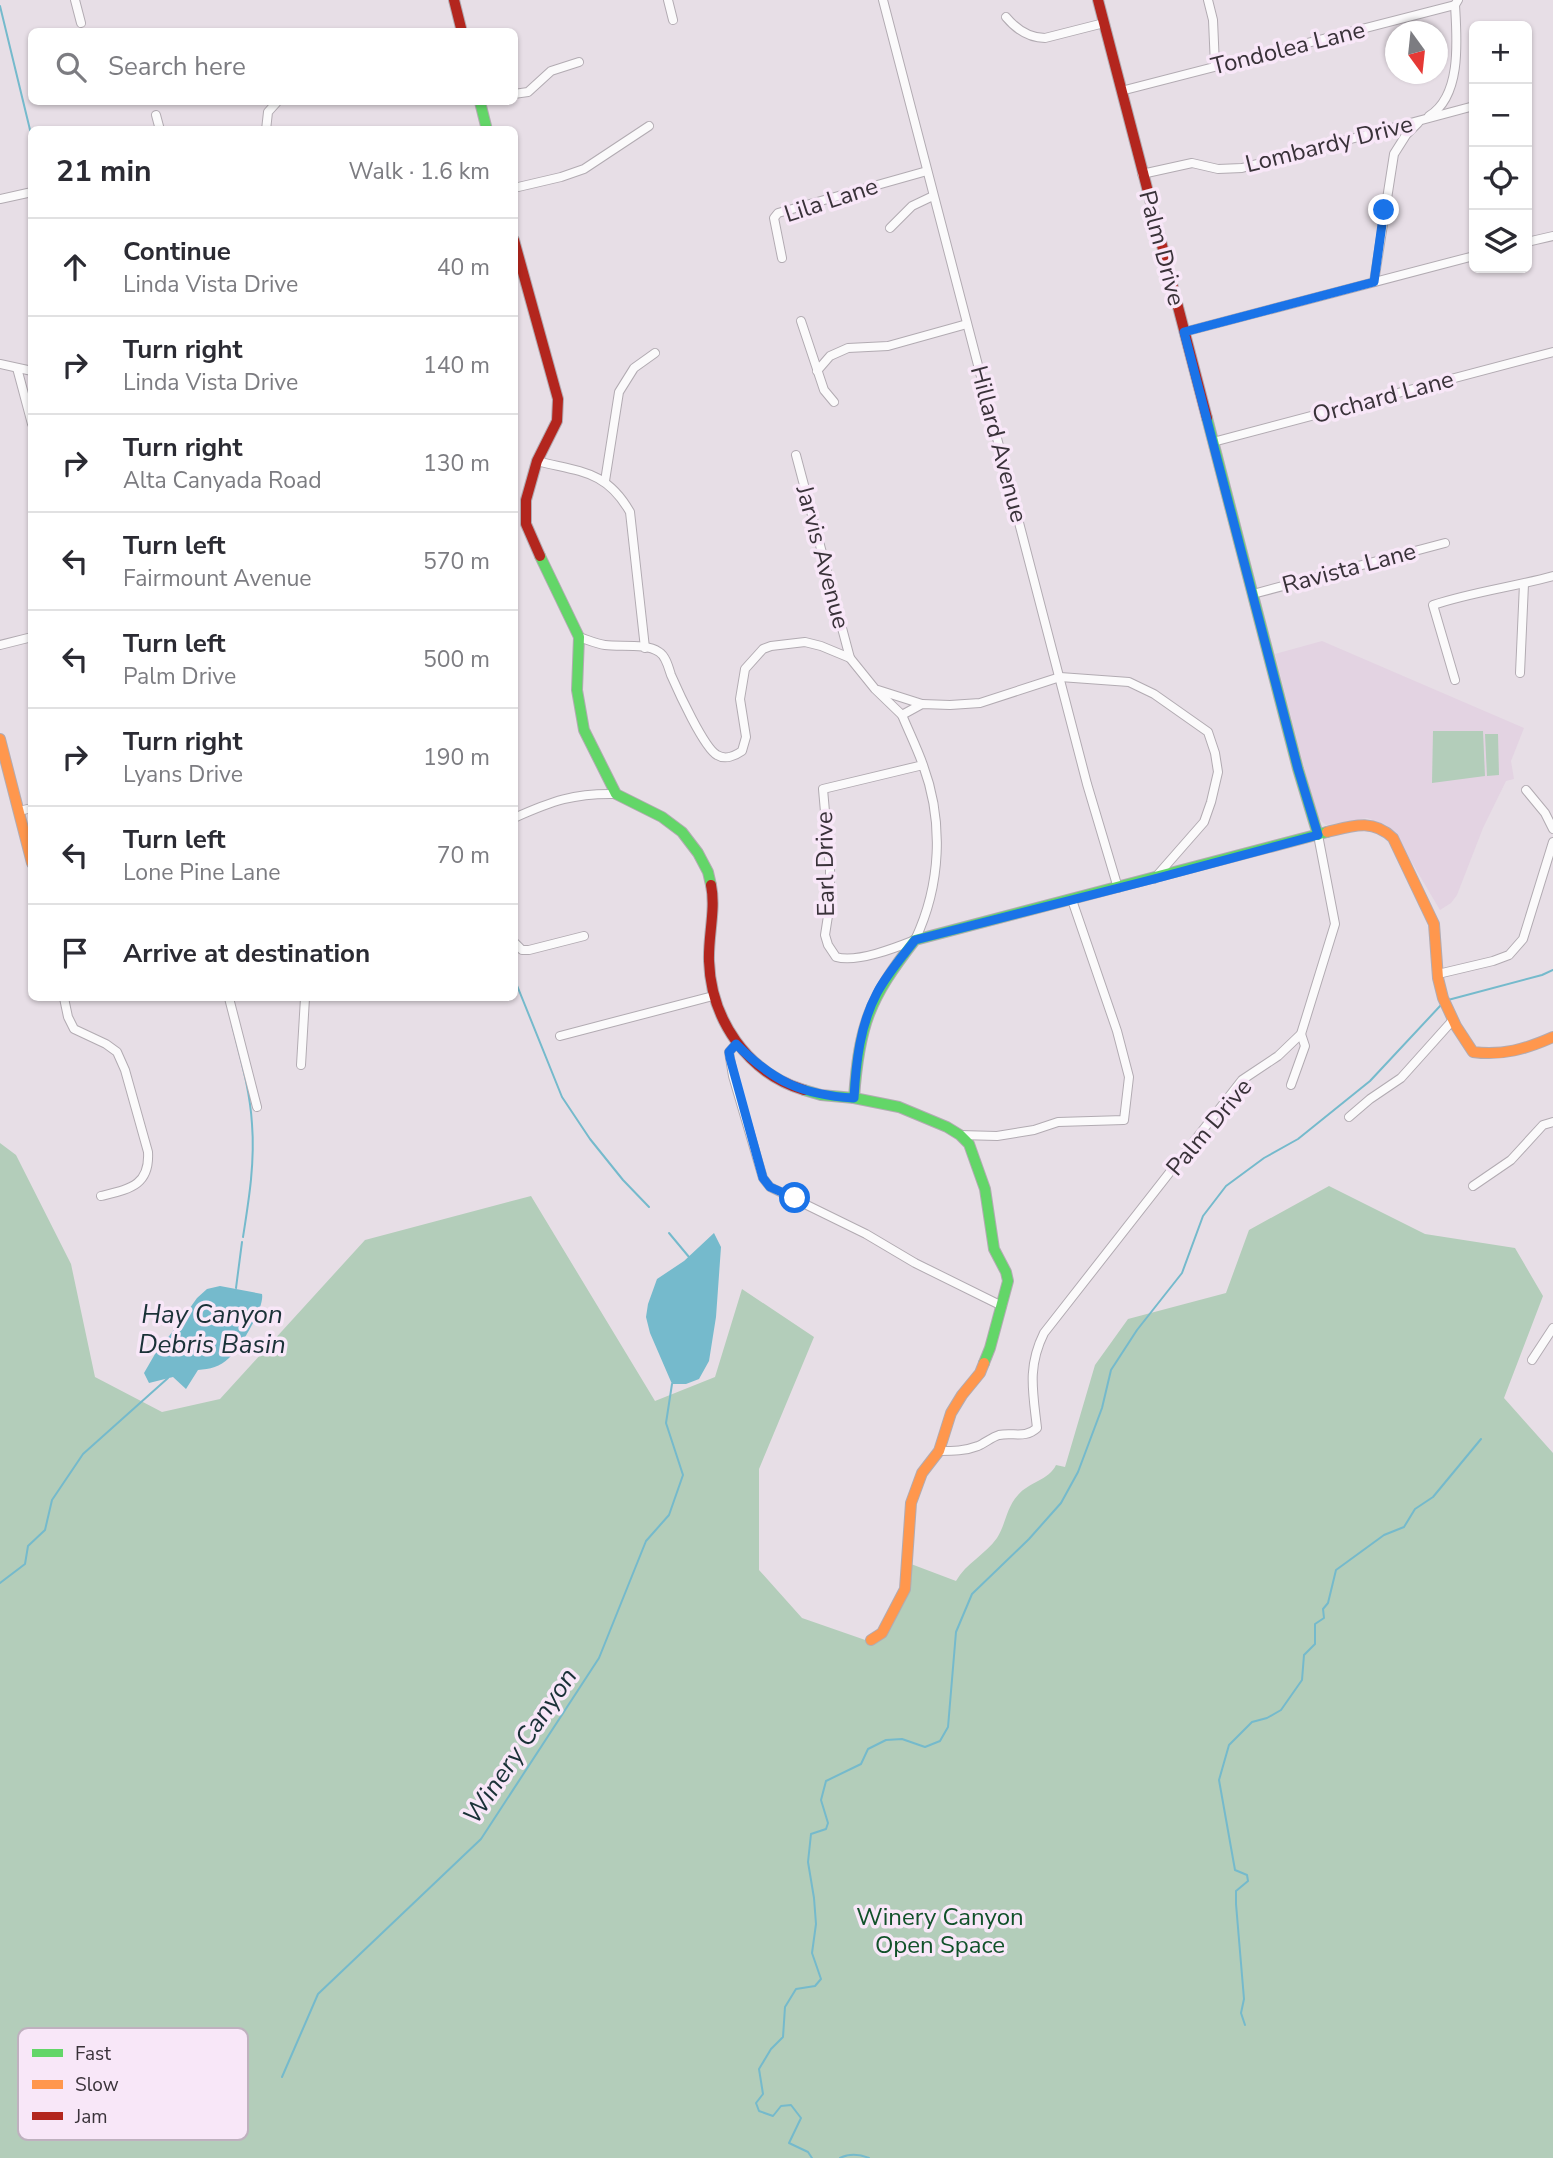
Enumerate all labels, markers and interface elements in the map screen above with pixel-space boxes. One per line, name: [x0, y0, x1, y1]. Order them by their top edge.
street label: Tondolea Lane: [1208, 13, 1368, 83]
north arrow: [1385, 21, 1448, 84]
map controls: [1469, 21, 1532, 273]
button: +: [1469, 21, 1532, 84]
search box: [28, 28, 518, 105]
icon: search: [52, 48, 90, 86]
text: Search here: [108, 49, 246, 84]
button: −: [1469, 84, 1532, 147]
street label: Lombardy Drive: [1242, 108, 1416, 180]
button: locate: [1469, 147, 1532, 210]
text: 21 min: [56, 151, 152, 192]
text: Walk · 1.6 km: [348, 156, 490, 187]
street label: Lila Lane: [780, 170, 882, 230]
street label: Palm Drive: [1131, 187, 1193, 309]
route end: [1368, 194, 1399, 225]
button: layers: [1469, 210, 1532, 273]
text: Continue: [123, 234, 231, 269]
icon: ahead: [56, 248, 94, 286]
text: 40 m: [437, 252, 490, 283]
text: Linda Vista Drive: [123, 269, 298, 300]
text: Turn right: [123, 332, 242, 367]
icon: right: [56, 346, 94, 384]
text: 140 m: [423, 350, 490, 381]
street label: Hillard Avenue: [963, 362, 1035, 526]
street label: Orchard Lane: [1309, 363, 1457, 431]
text: Linda Vista Drive: [123, 367, 298, 398]
text: Turn right: [123, 430, 242, 465]
icon: right: [56, 444, 94, 482]
text: 130 m: [423, 448, 490, 479]
text: Alta Canyada Road: [123, 465, 322, 496]
street label: Jarvis Avenue: [788, 481, 857, 632]
text: Turn left: [123, 528, 226, 563]
street label: Ravista Lane: [1278, 535, 1420, 601]
icon: left: [56, 542, 94, 580]
text: 570 m: [423, 546, 490, 577]
text: Fairmount Avenue: [123, 563, 312, 594]
text: Turn left: [123, 626, 226, 661]
icon: left: [56, 640, 94, 678]
text: 500 m: [423, 644, 490, 675]
text: Palm Drive: [123, 661, 236, 692]
text: Turn right: [123, 724, 242, 759]
icon: right: [56, 738, 94, 776]
text: 190 m: [423, 742, 490, 773]
text: Lyans Drive: [123, 759, 243, 790]
street label: Earl Drive: [808, 811, 842, 917]
text: Turn left: [123, 822, 226, 857]
icon: left: [56, 836, 94, 874]
text: 70 m: [437, 840, 490, 871]
text: Lone Pine Lane: [123, 857, 280, 888]
icon: arrive: [56, 934, 94, 972]
text: Arrive at destination: [123, 936, 370, 971]
street label: Palm Drive: [1159, 1071, 1259, 1183]
route start: [779, 1182, 810, 1213]
water label: Hay Canyon Debris Basin: [138, 1297, 286, 1362]
water label: Winery Canyon: [455, 1661, 585, 1831]
park label: Winery Canyon Open Space: [856, 1901, 1024, 1961]
legend: [18, 2028, 248, 2140]
text: Fast: [75, 2041, 111, 2067]
text: Slow: [75, 2072, 119, 2098]
text: Jam: [74, 2104, 108, 2130]

